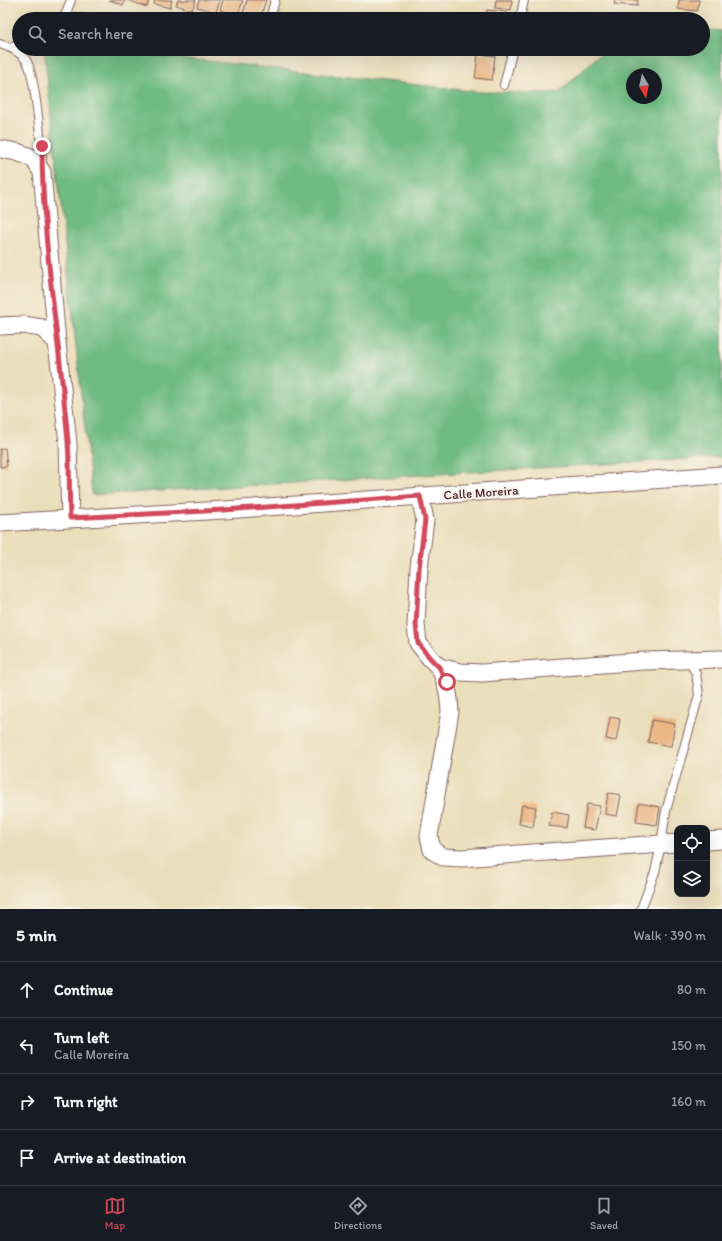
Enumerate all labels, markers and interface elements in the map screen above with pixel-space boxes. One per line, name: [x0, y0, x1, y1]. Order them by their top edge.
search box: [12, 12, 710, 56]
icon: search: [26, 23, 48, 45]
text: Search here: [58, 25, 133, 43]
north arrow: [626, 68, 662, 104]
route end: [33, 137, 51, 155]
street label: Calle Moreira: [443, 482, 519, 503]
route start: [438, 673, 456, 691]
map controls: [674, 825, 710, 897]
button: locate: [674, 825, 710, 861]
button: layers: [674, 861, 710, 897]
text: 5 min: [16, 925, 56, 945]
text: Walk · 390 m: [634, 928, 706, 943]
icon: ahead: [16, 979, 38, 1001]
text: Continue: [54, 981, 113, 999]
text: 80 m: [677, 982, 706, 997]
text: Turn left: [54, 1029, 109, 1047]
icon: left: [16, 1035, 38, 1057]
text: 150 m: [671, 1038, 706, 1053]
text: Calle Moreira: [54, 1047, 129, 1062]
icon: right: [16, 1091, 38, 1113]
text: Turn right: [54, 1093, 118, 1111]
text: 160 m: [671, 1094, 706, 1109]
icon: arrive: [16, 1147, 38, 1169]
text: Arrive at destination: [54, 1149, 186, 1167]
tab: Map: [104, 1195, 126, 1232]
tab: Directions: [334, 1195, 382, 1232]
tab: Saved: [590, 1195, 618, 1232]

